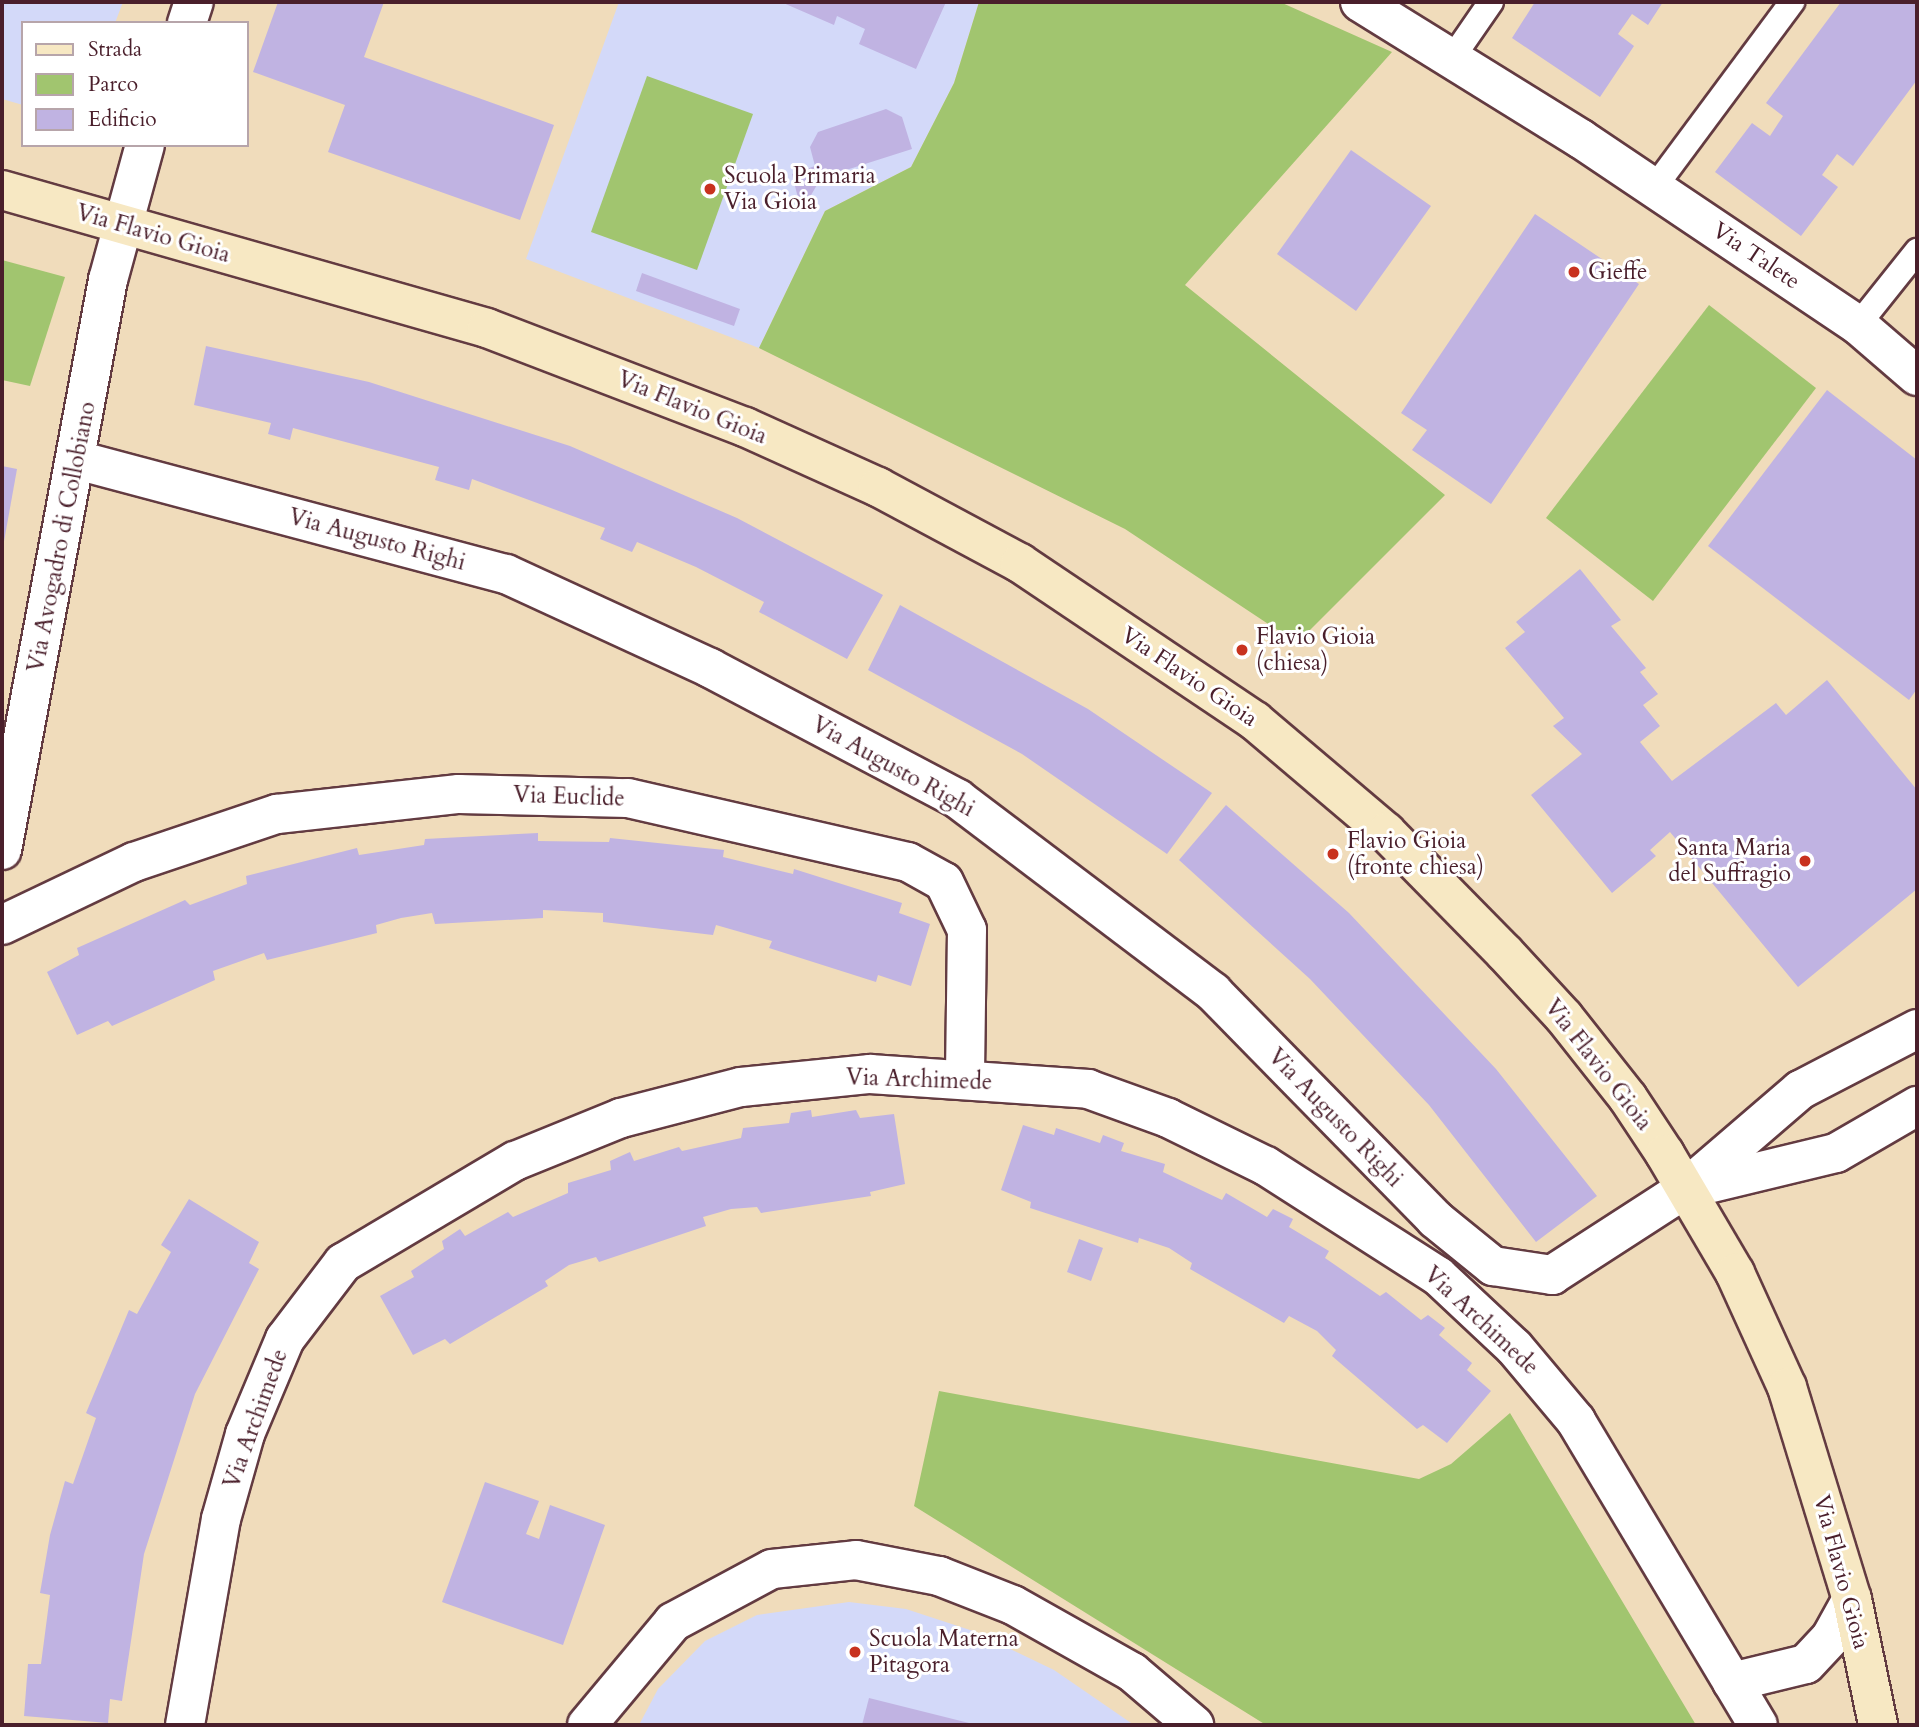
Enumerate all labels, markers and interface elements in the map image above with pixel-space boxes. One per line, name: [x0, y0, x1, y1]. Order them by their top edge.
legend: [21, 21, 248, 147]
text: Strada: [88, 35, 142, 64]
text: Parco: [88, 70, 138, 99]
text: Edificio: [88, 105, 157, 134]
place label: Scuola Primaria Via Gioia: [724, 162, 876, 216]
marker: Scuola Primaria Via Gioia: [702, 181, 718, 197]
street label: Via Flavio Gioia: [73, 199, 233, 269]
street label: Via Talete: [1707, 217, 1805, 295]
place label: Gieffe: [1588, 258, 1647, 286]
marker: Gieffe: [1566, 264, 1582, 280]
street label: Via Flavio Gioia: [613, 365, 771, 451]
street label: Via Avogadro di Collobiano: [22, 399, 102, 675]
street label: Via Augusto Righi: [286, 503, 468, 577]
street label: Via Flavio Gioia: [1116, 621, 1262, 733]
place label: Flavio Gioia (chiesa): [1256, 623, 1375, 677]
marker: Flavio Gioia (chiesa): [1234, 642, 1250, 658]
street label: Via Augusto Righi: [807, 711, 979, 823]
street label: Via Euclide: [513, 781, 625, 813]
place label: Flavio Gioia (fronte chiesa): [1347, 827, 1484, 881]
place label: Santa Maria del Suffragio: [1668, 834, 1791, 888]
marker: Flavio Gioia (fronte chiesa): [1325, 846, 1341, 862]
marker: Santa Maria del Suffragio: [1797, 853, 1813, 869]
street label: Via Flavio Gioia: [1538, 994, 1658, 1136]
street label: Via Augusto Righi: [1262, 1043, 1408, 1193]
street label: Via Archimede: [845, 1064, 993, 1096]
street label: Via Archimede: [1418, 1261, 1544, 1381]
street label: Via Archimede: [218, 1345, 294, 1493]
street label: Via Flavio Gioia: [1807, 1492, 1875, 1652]
place label: Scuola Materna Pitagora: [869, 1625, 1019, 1679]
marker: Scuola Materna Pitagora: [847, 1644, 863, 1660]

